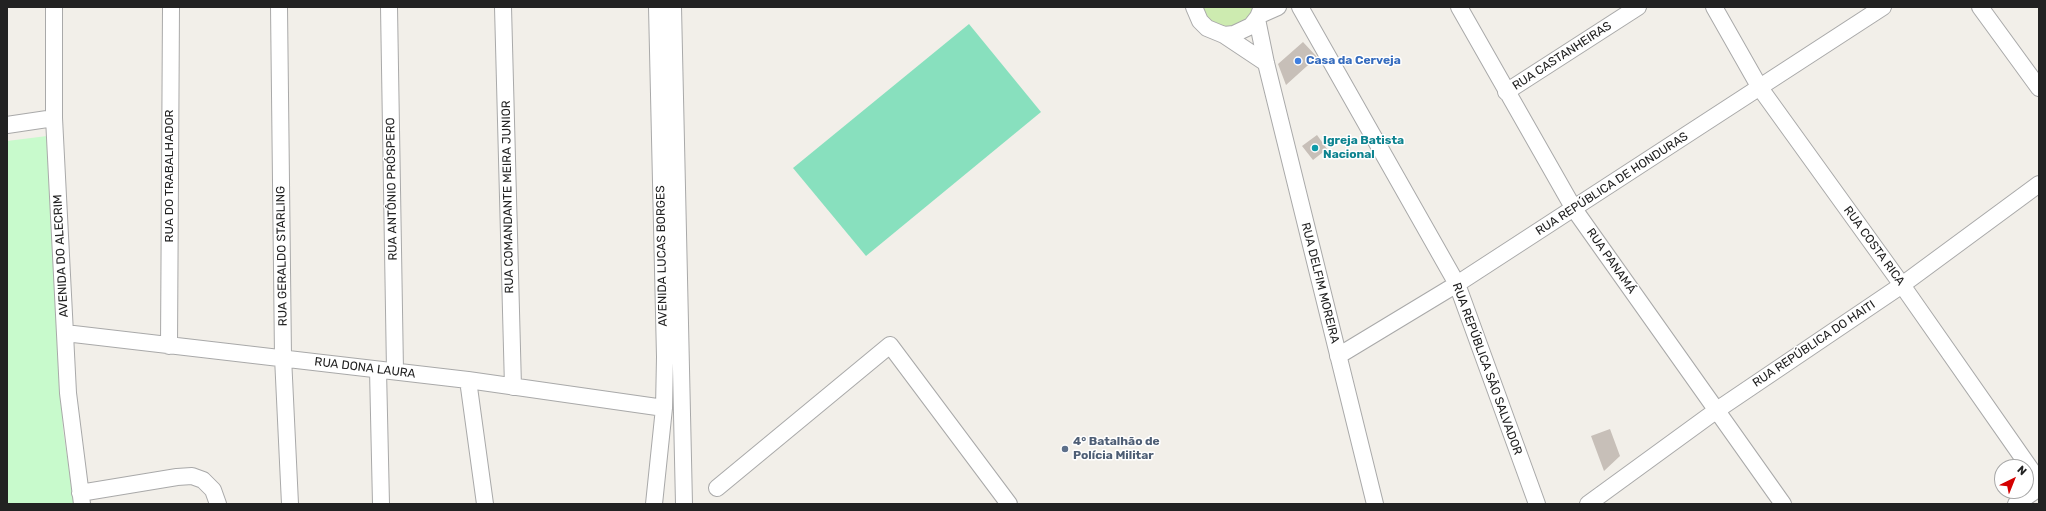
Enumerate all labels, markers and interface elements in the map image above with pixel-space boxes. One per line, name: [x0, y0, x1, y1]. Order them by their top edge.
street label: RUA CASTANHEIRAS: [1510, 19, 1614, 93]
place label: Casa da Cerveja: [1306, 54, 1401, 68]
marker: Casa da Cerveja: [1293, 56, 1303, 66]
street label: RUA COMANDANTE MEIRA JUNIOR: [499, 100, 517, 294]
street label: RUA DO TRABALHADOR: [163, 110, 177, 242]
street label: RUA ANTÔNIO PRÓSPERO: [384, 117, 400, 261]
street label: RUA REPÚBLICA DE HONDURAS: [1533, 129, 1691, 239]
place label: Igreja Batista Nacional: [1323, 134, 1404, 162]
marker: Igreja Batista Nacional: [1310, 143, 1320, 153]
street label: AVENIDA LUCAS BORGES: [654, 185, 670, 327]
street label: RUA GERALDO STARLING: [274, 186, 290, 326]
street label: AVENIDA DO ALECRIM: [51, 194, 71, 318]
street label: RUA COSTA RICA: [1840, 203, 1908, 289]
street label: RUA DELFIM MOREIRA: [1298, 221, 1342, 345]
street label: RUA PANAMÁ: [1583, 226, 1639, 296]
street label: RUA REPÚBLICA SÃO SALVADOR: [1449, 281, 1525, 457]
street label: RUA REPÚBLICA DO HAITI: [1750, 298, 1878, 390]
street label: RUA DONA LAURA: [314, 355, 416, 381]
place label: 4° Batalhão de Polícia Militar: [1073, 435, 1160, 463]
marker: 4° Batalhão de Polícia Militar: [1060, 444, 1070, 454]
north arrow: [1994, 459, 2034, 499]
text: N: [2015, 463, 2029, 478]

